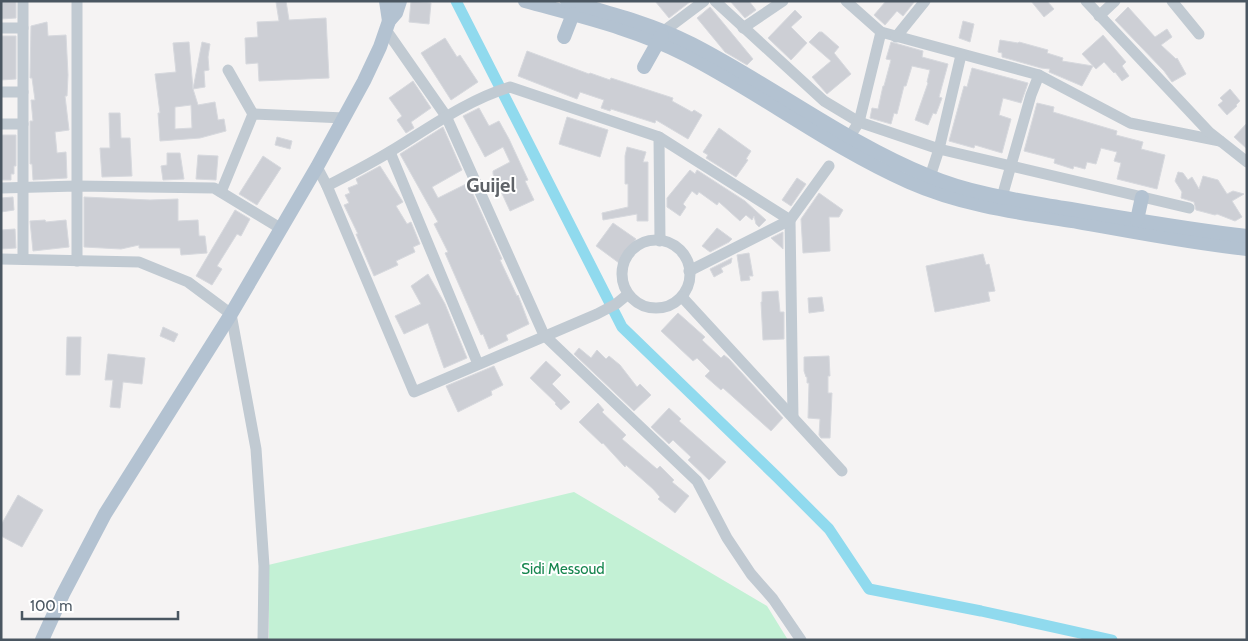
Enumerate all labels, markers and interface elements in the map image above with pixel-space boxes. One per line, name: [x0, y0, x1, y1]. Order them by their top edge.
district label: Guijel: [466, 173, 516, 197]
park label: Sidi Messoud: [521, 560, 605, 578]
scale bar: [22, 588, 179, 620]
text: 100 m: [30, 597, 72, 615]

